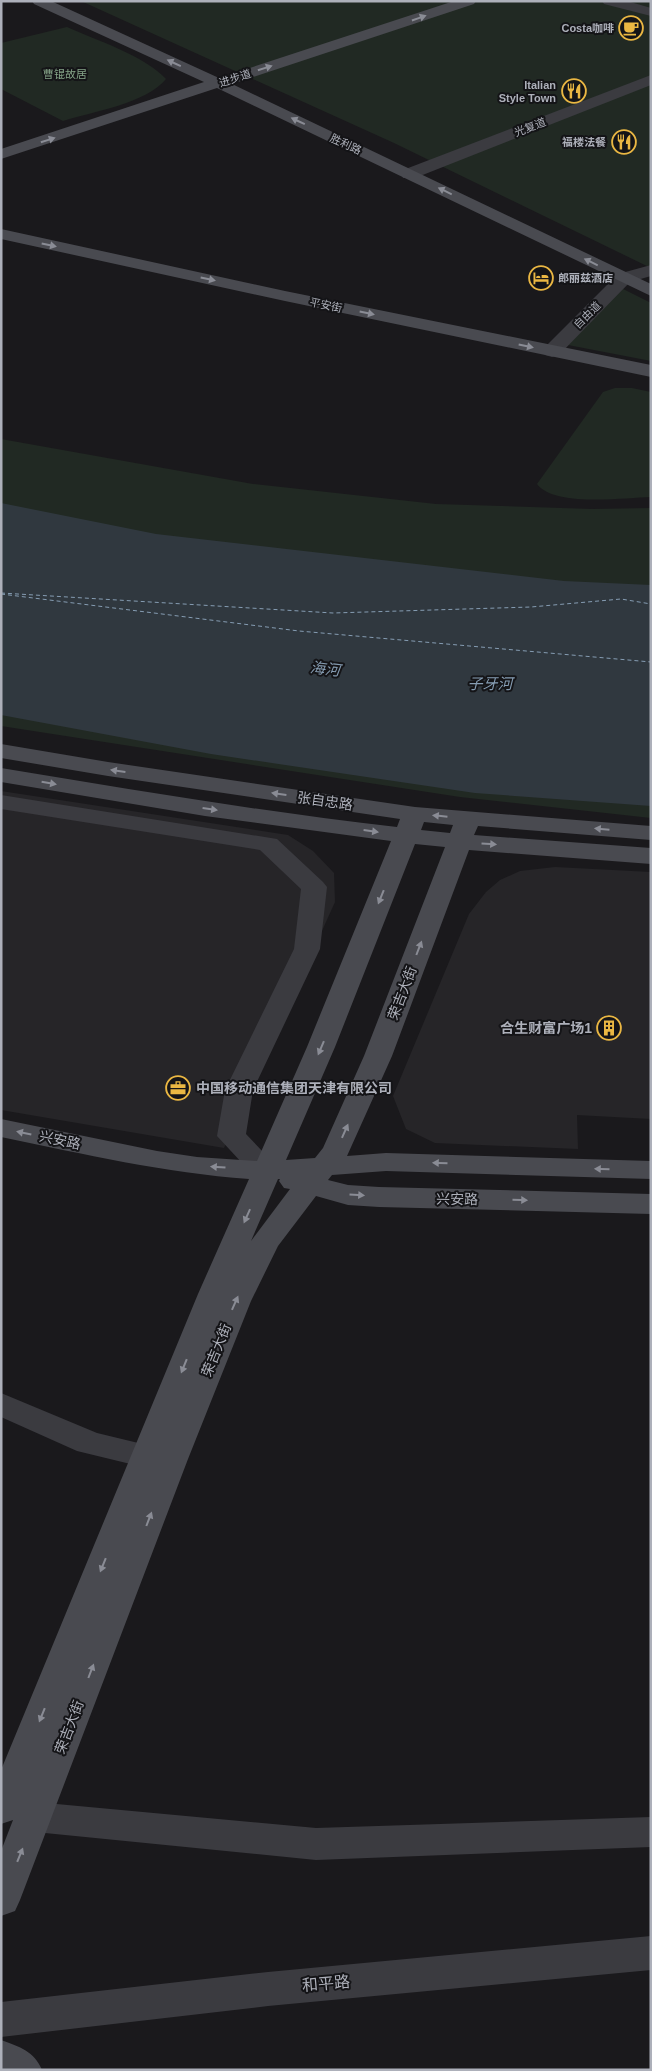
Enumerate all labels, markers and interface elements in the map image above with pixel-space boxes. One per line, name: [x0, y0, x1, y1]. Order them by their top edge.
one-way arrow: [412, 14, 427, 22]
cafe icon: Costa咖啡: [618, 15, 644, 41]
place label: Costa咖啡: [561, 22, 614, 34]
one-way arrow: [167, 59, 181, 67]
one-way arrow: [257, 64, 272, 72]
street label: 进步道: [217, 67, 253, 89]
park label: 曹锟故居: [43, 68, 87, 80]
restaurant icon: Italian Style Town: [561, 78, 587, 104]
place label: Italian Style Town: [499, 79, 556, 104]
street label: 光复道: [512, 115, 548, 139]
one-way arrow: [291, 117, 305, 125]
restaurant icon: 福楼法餐: [611, 129, 637, 155]
street label: 胜利路: [329, 132, 363, 156]
one-way arrow: [40, 135, 55, 143]
place label: 福楼法餐: [562, 136, 606, 148]
one-way arrow: [438, 187, 452, 195]
one-way arrow: [41, 241, 57, 249]
one-way arrow: [584, 257, 598, 265]
hotel icon: 郎丽兹酒店: [528, 265, 554, 291]
place label: 郎丽兹酒店: [558, 272, 613, 284]
one-way arrow: [200, 275, 215, 283]
street label: 平安街: [309, 296, 343, 314]
street label: 自由道: [571, 299, 603, 331]
one-way arrow: [359, 309, 374, 317]
one-way arrow: [518, 342, 534, 350]
water label: 海河: [309, 658, 344, 679]
water label: 子牙河: [467, 675, 515, 692]
one-way arrow: [110, 767, 126, 775]
one-way arrow: [42, 779, 58, 787]
street label: 张自忠路: [296, 789, 354, 813]
one-way arrow: [271, 790, 287, 798]
one-way arrow: [202, 805, 218, 813]
one-way arrow: [432, 812, 448, 820]
one-way arrow: [594, 825, 610, 833]
one-way arrow: [363, 827, 379, 835]
one-way arrow: [482, 840, 498, 848]
one-way arrow: [377, 890, 385, 905]
one-way arrow: [415, 940, 423, 955]
street label: 荣吉大街: [384, 964, 420, 1022]
building icon: 合生财富广场1: [596, 1015, 622, 1041]
place label: 合生财富广场1: [500, 1020, 592, 1036]
one-way arrow: [316, 1041, 324, 1055]
office icon: 中国移动通信集团天津有限公司: [165, 1075, 191, 1101]
place label: 中国移动通信集团天津有限公司: [196, 1080, 392, 1096]
one-way arrow: [342, 1124, 350, 1138]
one-way arrow: [15, 1128, 31, 1136]
street label: 兴安路: [38, 1128, 82, 1152]
one-way arrow: [431, 1159, 447, 1167]
one-way arrow: [209, 1163, 225, 1171]
one-way arrow: [594, 1165, 610, 1173]
street label: 兴安路: [436, 1191, 478, 1207]
one-way arrow: [350, 1192, 366, 1200]
one-way arrow: [512, 1197, 528, 1205]
one-way arrow: [242, 1209, 250, 1223]
one-way arrow: [232, 1296, 240, 1310]
street label: 荣吉大街: [198, 1321, 234, 1379]
one-way arrow: [180, 1358, 188, 1373]
one-way arrow: [145, 1511, 153, 1526]
one-way arrow: [99, 1558, 107, 1572]
one-way arrow: [87, 1663, 95, 1678]
street label: 荣吉大街: [51, 1698, 87, 1756]
one-way arrow: [38, 1708, 46, 1722]
one-way arrow: [16, 1848, 24, 1862]
street label: 和平路: [301, 1973, 351, 1994]

